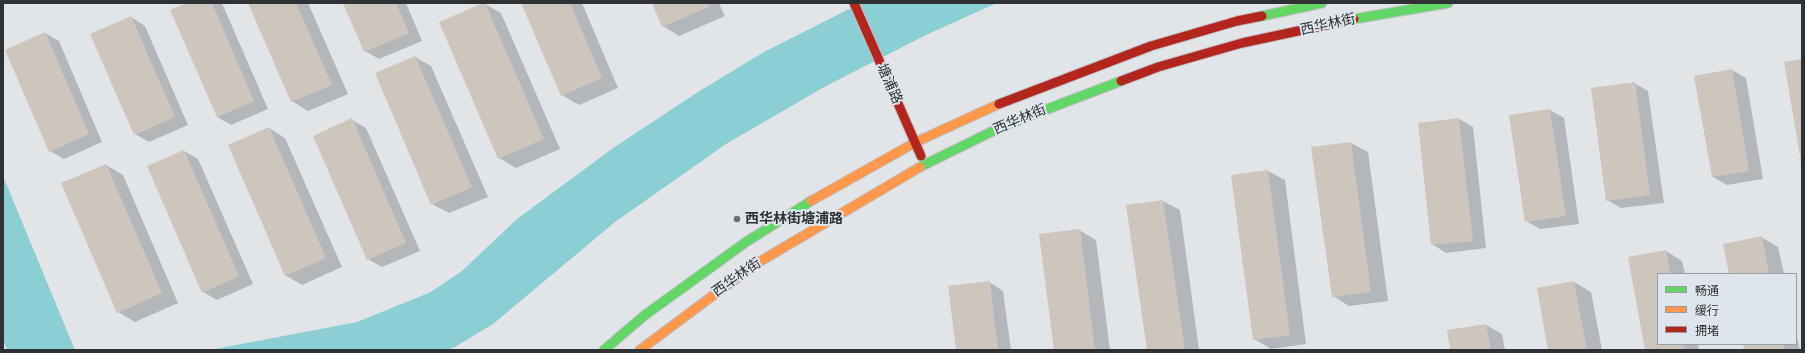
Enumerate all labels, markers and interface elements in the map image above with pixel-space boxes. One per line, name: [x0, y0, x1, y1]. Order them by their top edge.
street label: 西华林街: [1299, 11, 1357, 39]
street label: 塘浦路: [873, 61, 905, 107]
street label: 西华林街: [991, 101, 1049, 139]
place label: 西华林街塘浦路: [745, 211, 843, 227]
marker: 西华林街塘浦路: [732, 214, 742, 224]
street label: 西华林街: [709, 255, 765, 301]
legend: [1657, 273, 1797, 345]
text: 畅通: [1695, 284, 1719, 298]
text: 缓行: [1695, 304, 1719, 318]
text: 拥堵: [1695, 324, 1719, 338]

